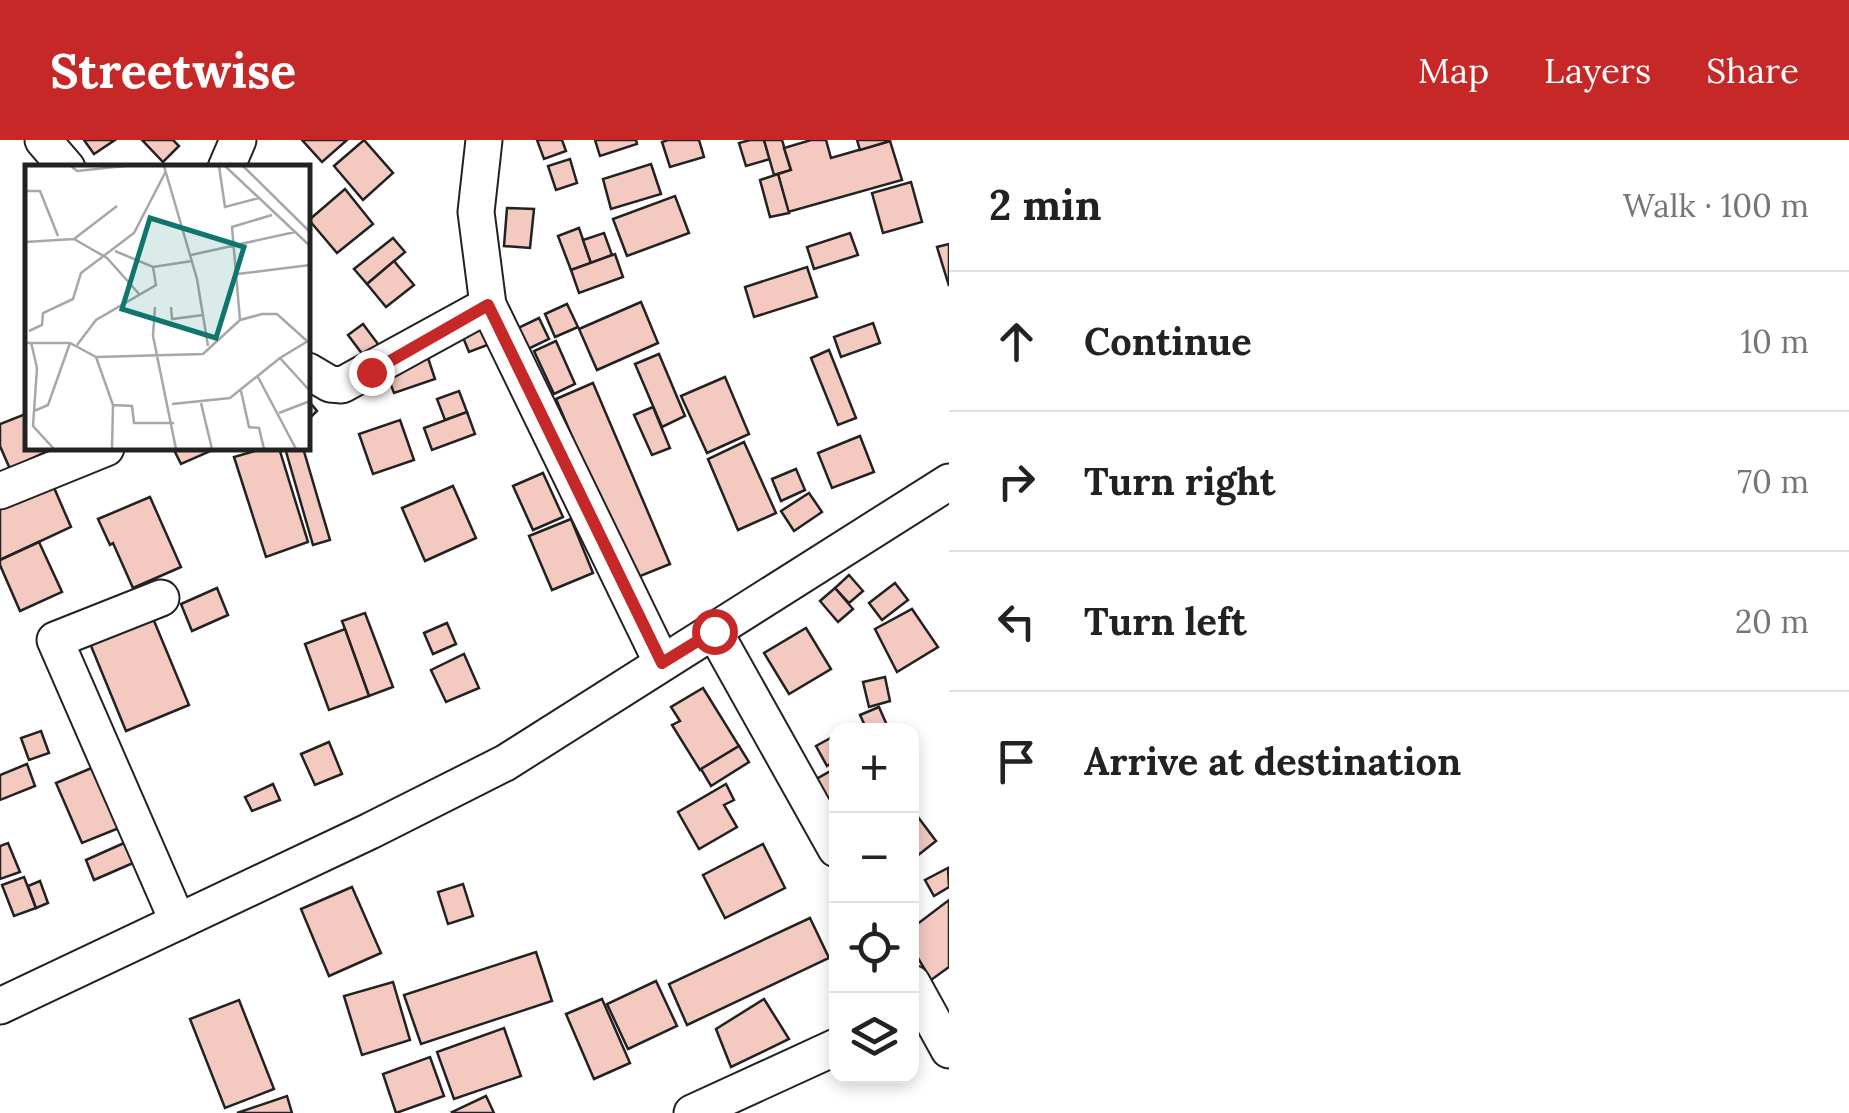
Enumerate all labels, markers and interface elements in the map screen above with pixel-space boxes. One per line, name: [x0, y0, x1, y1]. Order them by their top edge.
text: Streetwise: [50, 40, 296, 101]
text: Map: [1418, 48, 1489, 93]
text: Layers: [1544, 48, 1651, 93]
text: Share: [1706, 48, 1799, 93]
inset map: [25, 165, 310, 450]
text: 2 min: [989, 178, 1102, 232]
text: Walk · 100 m: [1623, 185, 1809, 226]
icon: ahead: [989, 314, 1044, 369]
text: Continue: [1084, 317, 1252, 365]
text: 10 m: [1740, 321, 1809, 362]
route end: [349, 350, 395, 396]
icon: right: [989, 454, 1044, 509]
text: Turn right: [1084, 457, 1275, 505]
text: 70 m: [1737, 461, 1809, 502]
icon: left: [989, 594, 1044, 649]
text: Turn left: [1084, 597, 1247, 645]
text: 20 m: [1735, 601, 1809, 642]
route start: [692, 609, 738, 655]
map controls: [829, 723, 919, 1083]
button: +: [829, 723, 919, 813]
icon: arrive: [989, 734, 1044, 789]
text: Arrive at destination: [1084, 737, 1461, 785]
button: −: [829, 813, 919, 903]
button: locate: [829, 903, 919, 993]
button: layers: [829, 993, 919, 1083]

